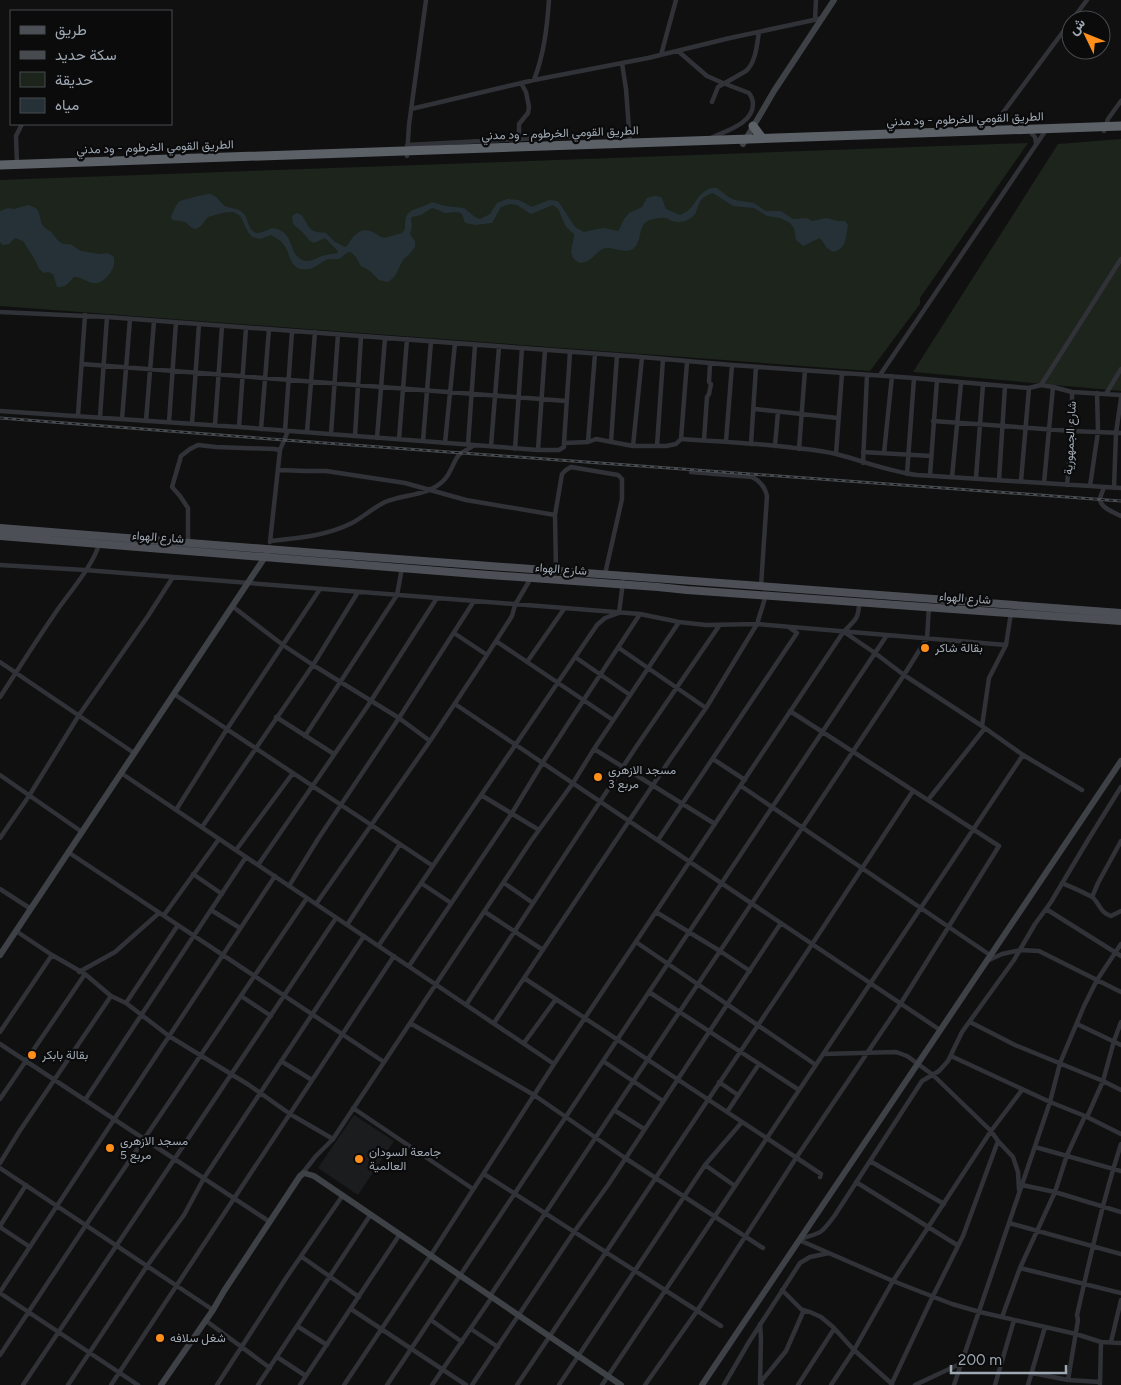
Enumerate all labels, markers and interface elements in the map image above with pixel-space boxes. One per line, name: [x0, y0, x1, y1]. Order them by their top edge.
legend: [10, 10, 172, 125]
north arrow: [1061, 10, 1111, 60]
text: ش: [1065, 14, 1089, 38]
text: طريق: [55, 21, 87, 40]
text: سكة حديد: [55, 46, 117, 64]
text: حديقة: [55, 71, 93, 89]
text: مياه: [55, 96, 79, 114]
street label: الطريق القومي الخرطوم - ود مدني: [886, 109, 1044, 132]
street label: الطريق القومي الخرطوم - ود مدني: [481, 123, 639, 146]
street label: الطريق القومي الخرطوم - ود مدني: [76, 137, 234, 160]
street label: شارع الجمهورية: [1061, 401, 1081, 475]
street label: شارع الهواء: [131, 528, 185, 548]
street label: شارع الهواء: [534, 560, 588, 580]
street label: شارع الهواء: [938, 589, 992, 609]
place label: بقالة شاكر: [934, 641, 983, 656]
marker: بقالة شاكر: [919, 642, 931, 654]
place label: مسجد الازهري مربع 3: [608, 763, 676, 793]
marker: مسجد الازهري مربع 3: [592, 771, 604, 783]
place label: بقالة بابكر: [41, 1048, 88, 1063]
marker: بقالة بابكر: [26, 1049, 38, 1061]
place label: مسجد الازهري مربع 5: [120, 1134, 188, 1164]
marker: مسجد الازهري مربع 5: [104, 1142, 116, 1154]
place label: جامعة السودان العالمية: [369, 1145, 441, 1173]
marker: جامعة السودان العالمية: [353, 1153, 365, 1165]
place label: شغل سلافه: [170, 1331, 226, 1346]
marker: شغل سلافه: [154, 1332, 166, 1344]
scale bar: [951, 1342, 1066, 1374]
text: 200 m: [958, 1351, 1002, 1369]

